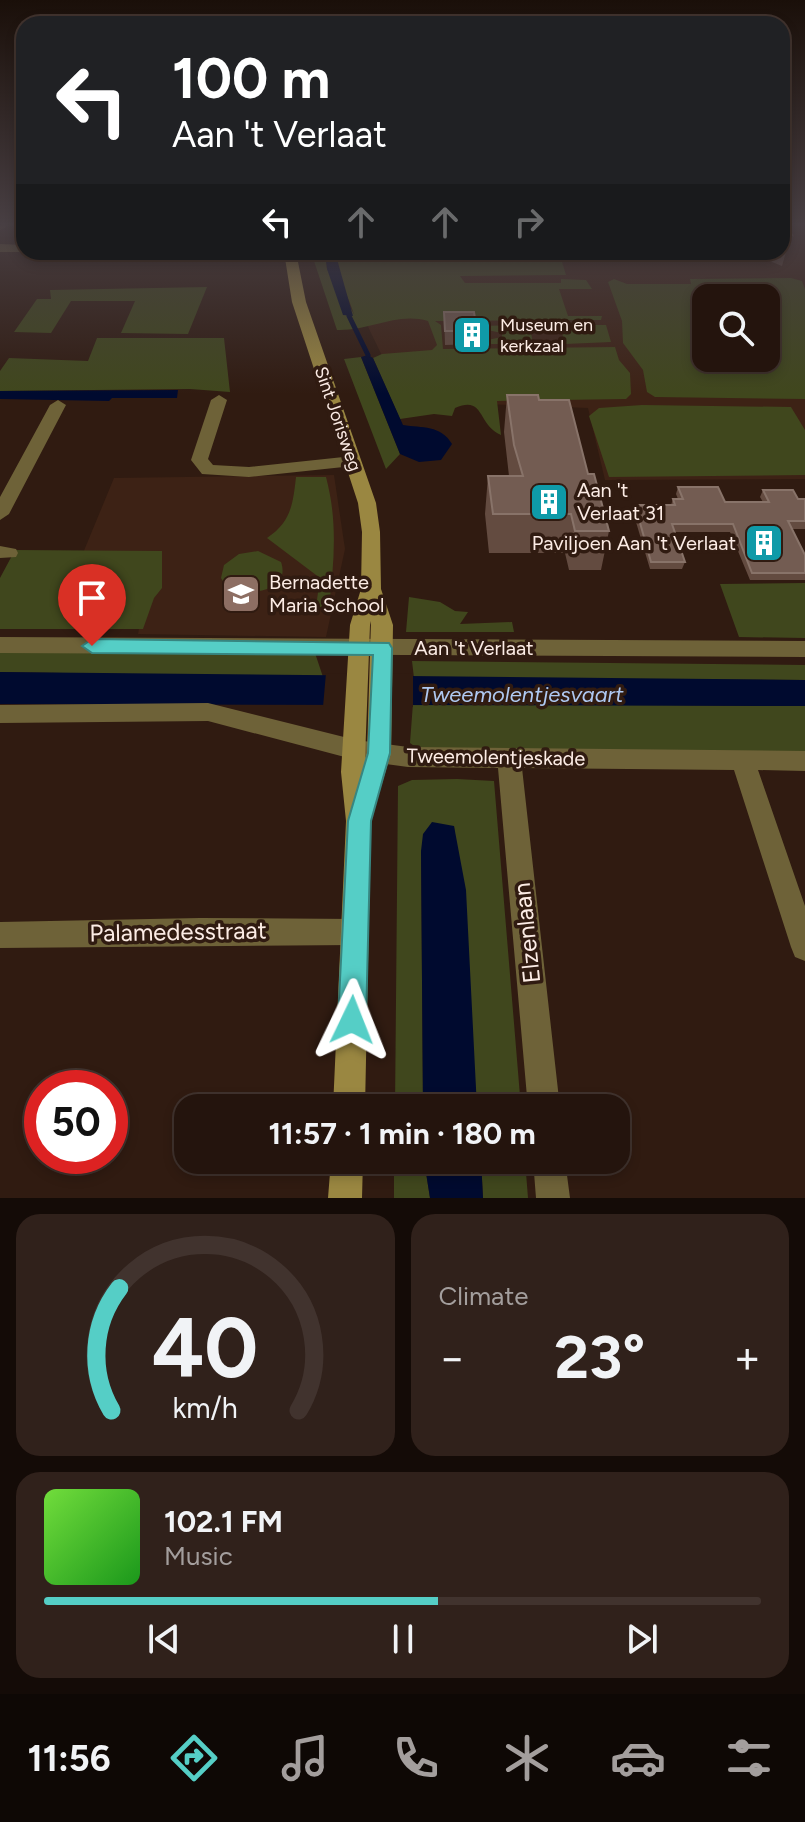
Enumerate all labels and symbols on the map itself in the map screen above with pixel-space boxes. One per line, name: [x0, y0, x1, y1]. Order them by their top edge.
building icon: Museum en kerkzaal: [451, 314, 493, 356]
place label: Museum en kerkzaal: [500, 314, 593, 357]
street label: Sint Jorisweg: [310, 364, 366, 474]
place label: Aan 't Verlaat 31: [577, 478, 664, 525]
building icon: Aan 't Verlaat 31: [528, 481, 570, 523]
building icon: Paviljoen Aan 't Verlaat: [743, 522, 785, 564]
place label: Paviljoen Aan 't Verlaat: [532, 531, 736, 555]
pin: [58, 564, 126, 646]
place label: Bernadette Maria School: [269, 570, 385, 617]
school or university icon: Bernadette Maria School: [220, 573, 262, 615]
street label: Aan 't Verlaat: [414, 636, 534, 660]
water label: Tweemolentjesvaart: [420, 681, 624, 708]
street label: Tweemolentjeskade: [406, 743, 586, 771]
street label: Elzenlaan: [507, 881, 546, 985]
street label: Palamedesstraat: [89, 915, 267, 948]
position arrow: [310, 978, 394, 1062]
speed limit sign: 50: [24, 1070, 128, 1174]

